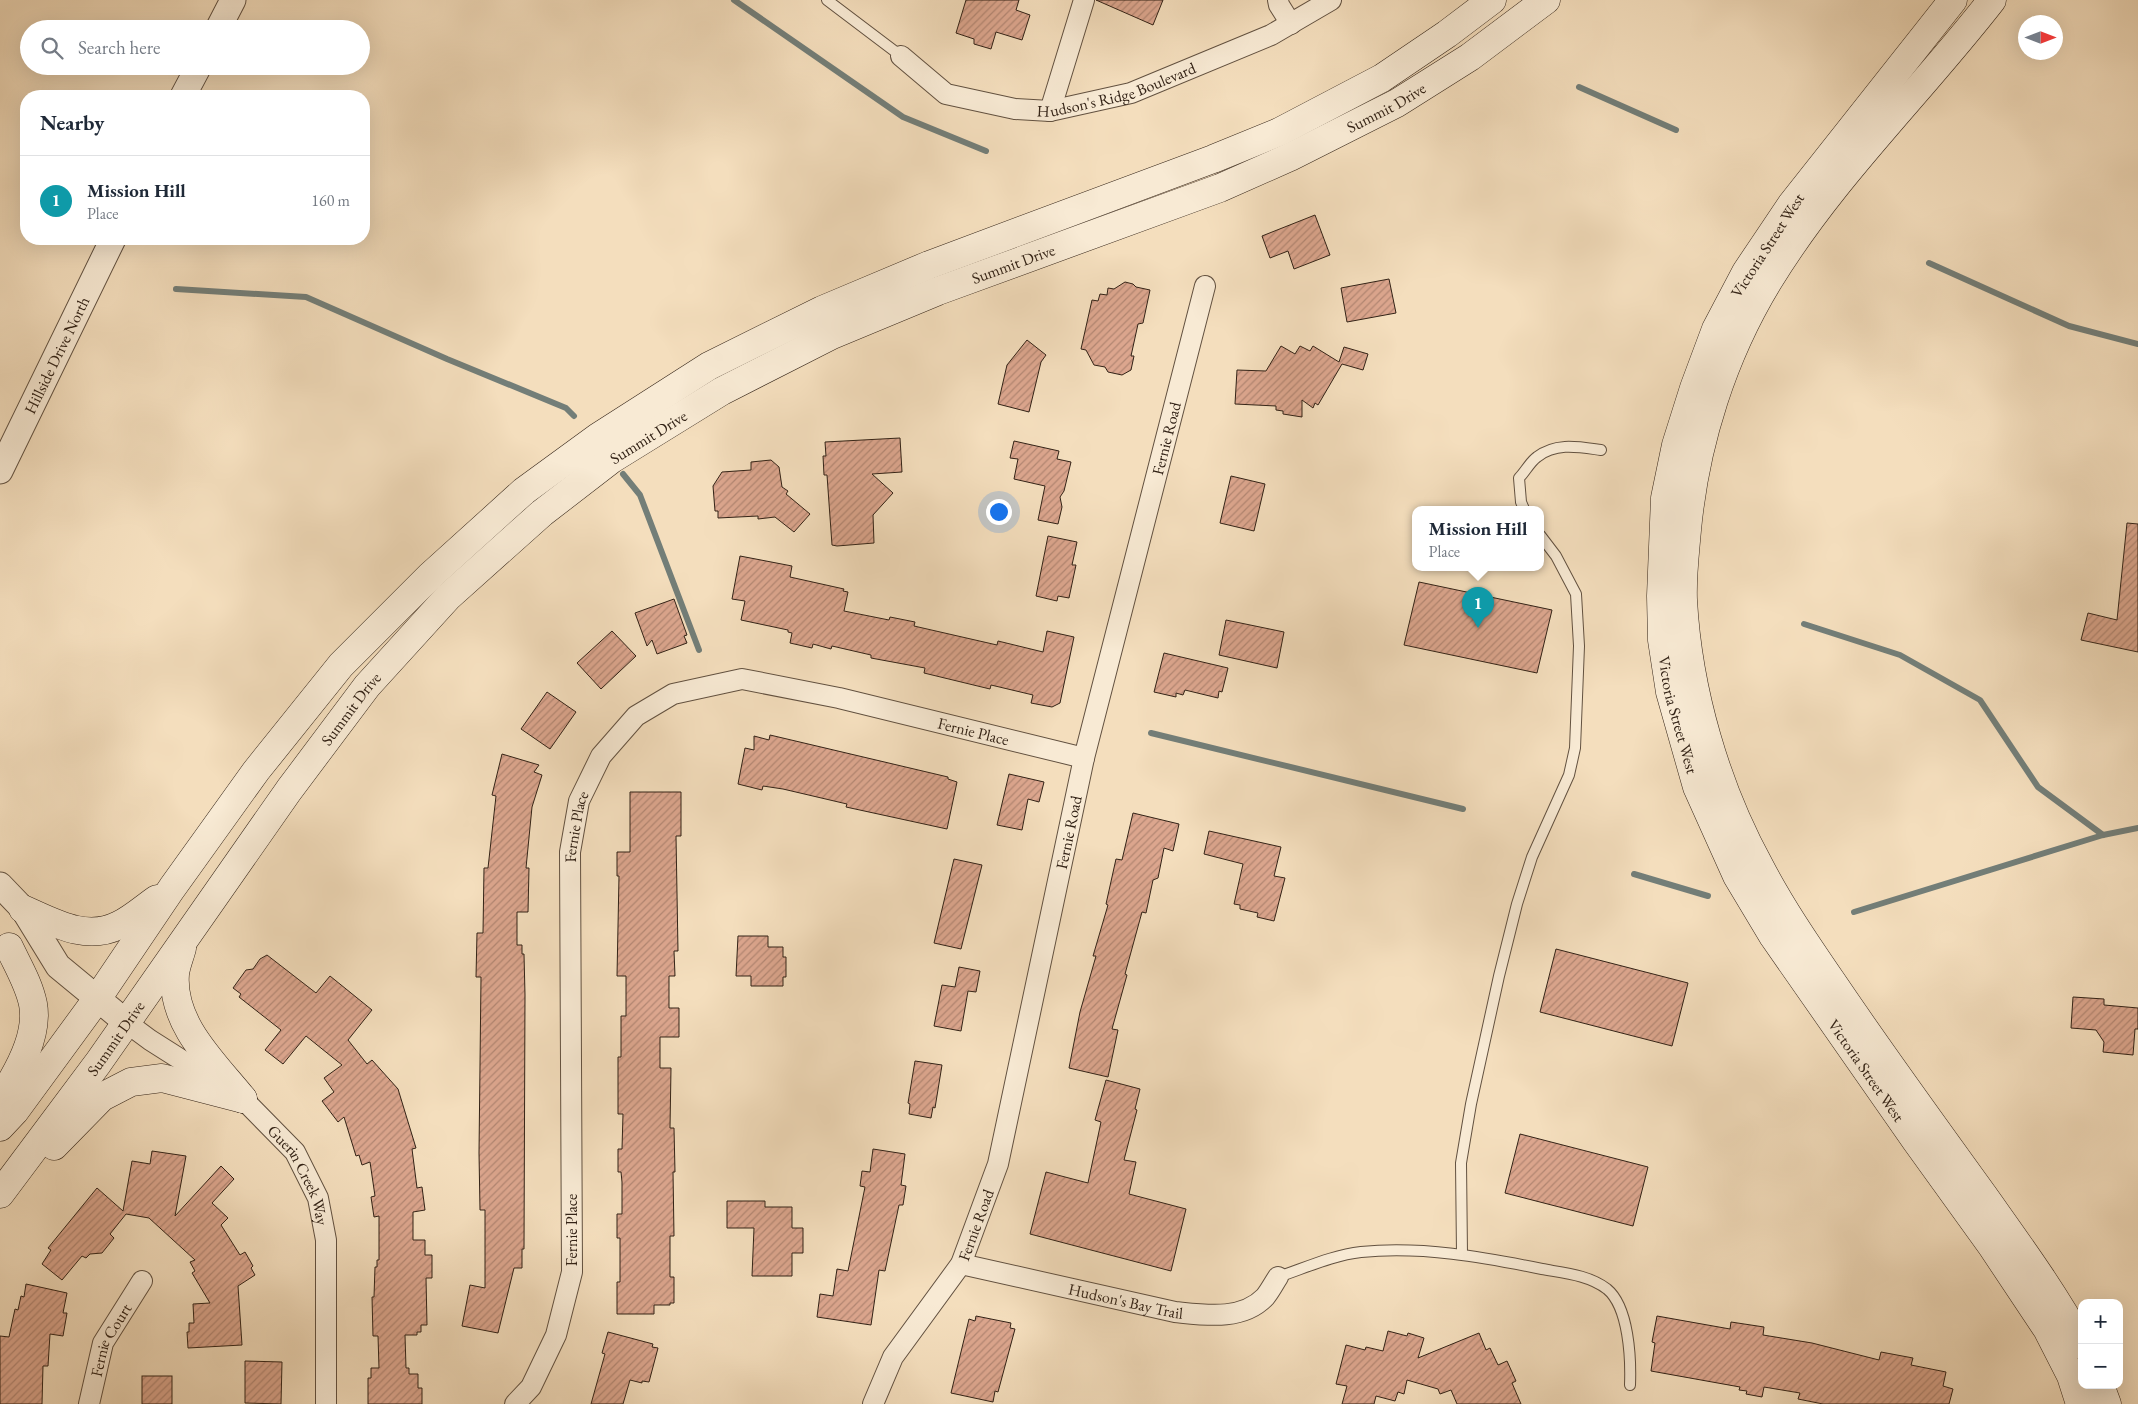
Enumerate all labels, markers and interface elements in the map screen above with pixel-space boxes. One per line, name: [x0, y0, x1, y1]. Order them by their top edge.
north arrow: [2018, 15, 2063, 60]
search box: [20, 20, 370, 75]
icon: search: [38, 34, 66, 62]
text: Search here: [78, 35, 160, 60]
street label: Hudson's Ridge Boulevard: [1036, 57, 1200, 122]
street label: Summit Drive: [1343, 78, 1430, 138]
text: Nearby: [40, 109, 104, 136]
text: Mission Hill: [87, 178, 186, 203]
street label: Victoria Street West: [1726, 189, 1809, 302]
text: 1: [52, 190, 60, 211]
text: 160 m: [311, 190, 350, 211]
text: Place: [87, 203, 119, 224]
street label: Summit Drive: [969, 239, 1058, 289]
street label: Hillside Drive North: [19, 293, 94, 417]
street label: Fernie Road: [1147, 399, 1186, 477]
street label: Summit Drive: [606, 405, 691, 469]
your location: [986, 499, 1012, 525]
popup: [1412, 506, 1544, 571]
text: Mission Hill: [1429, 516, 1527, 541]
text: Place: [1429, 541, 1460, 562]
pin: 1: [1462, 587, 1494, 628]
street label: Victoria Street West: [1654, 655, 1703, 776]
street label: Summit Drive: [316, 668, 386, 750]
street label: Fernie Place: [936, 713, 1011, 750]
street label: Fernie Place: [560, 787, 593, 862]
street label: Fernie Road: [1051, 793, 1087, 871]
street label: Summit Drive: [82, 997, 149, 1080]
street label: Victoria Street West: [1823, 1015, 1909, 1126]
street label: Guerin Creek Way: [263, 1120, 333, 1228]
street label: Fernie Road: [953, 1186, 999, 1264]
street label: Fernie Place: [561, 1194, 582, 1266]
street label: Hudson's Bay Trail: [1066, 1278, 1184, 1324]
map controls: [2078, 1299, 2123, 1389]
button: +: [2078, 1299, 2123, 1344]
street label: Fernie Court: [86, 1300, 136, 1379]
button: −: [2078, 1344, 2123, 1389]

